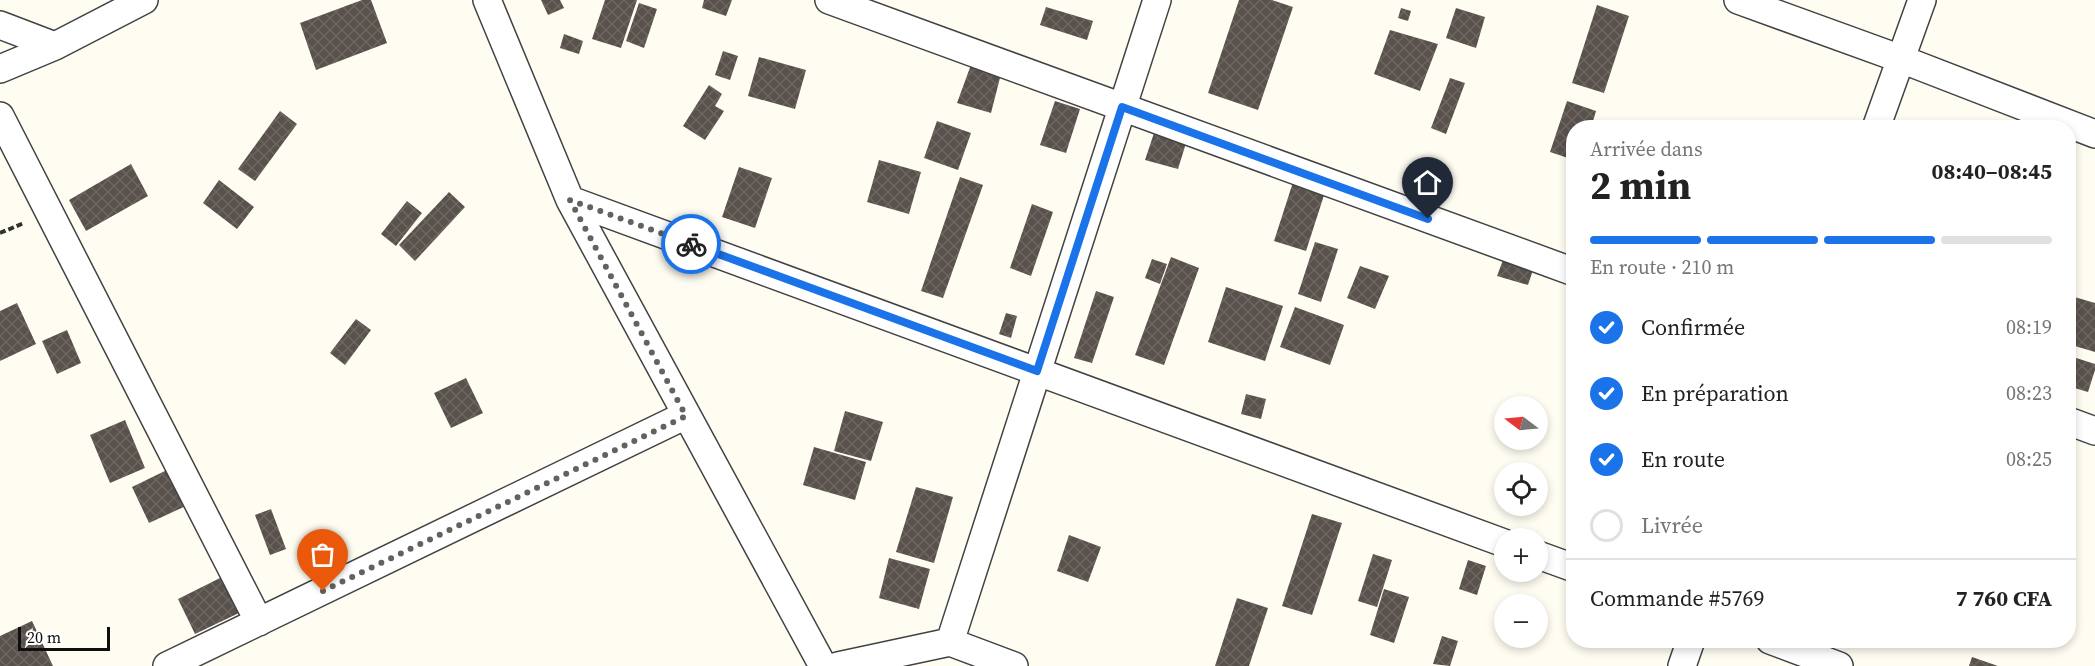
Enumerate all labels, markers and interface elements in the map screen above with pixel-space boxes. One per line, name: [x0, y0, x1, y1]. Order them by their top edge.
text: Arrivée dans: [1590, 135, 1703, 163]
text: 08:40–08:45: [1932, 156, 2052, 186]
pin: [1402, 157, 1453, 219]
text: 2 min: [1590, 159, 1691, 212]
icon: home: [1411, 166, 1444, 199]
courier: [661, 214, 721, 274]
icon: bike: [675, 228, 708, 261]
text: En route · 210 m: [1590, 253, 1734, 281]
icon: check: [1590, 311, 1623, 344]
text: Confirmée: [1641, 312, 1745, 342]
text: 08:19: [2006, 313, 2052, 341]
icon: check: [1590, 377, 1623, 410]
text: En préparation: [1641, 378, 1789, 408]
text: 08:23: [2006, 379, 2052, 407]
north arrow: [1494, 396, 1548, 450]
map controls: [1494, 396, 1548, 648]
icon: check: [1590, 443, 1623, 476]
text: En route: [1641, 444, 1725, 474]
text: 08:25: [2006, 445, 2052, 473]
button: locate: [1494, 462, 1548, 516]
text: Livrée: [1641, 510, 1703, 540]
button: +: [1494, 528, 1548, 582]
pin: [297, 529, 348, 591]
icon: bag: [306, 538, 339, 571]
text: Commande #5769: [1590, 583, 1764, 613]
text: 7 760 CFA: [1956, 583, 2052, 613]
button: −: [1494, 594, 1548, 648]
scale bar: [18, 624, 110, 652]
text: 20 m: [27, 626, 61, 648]

